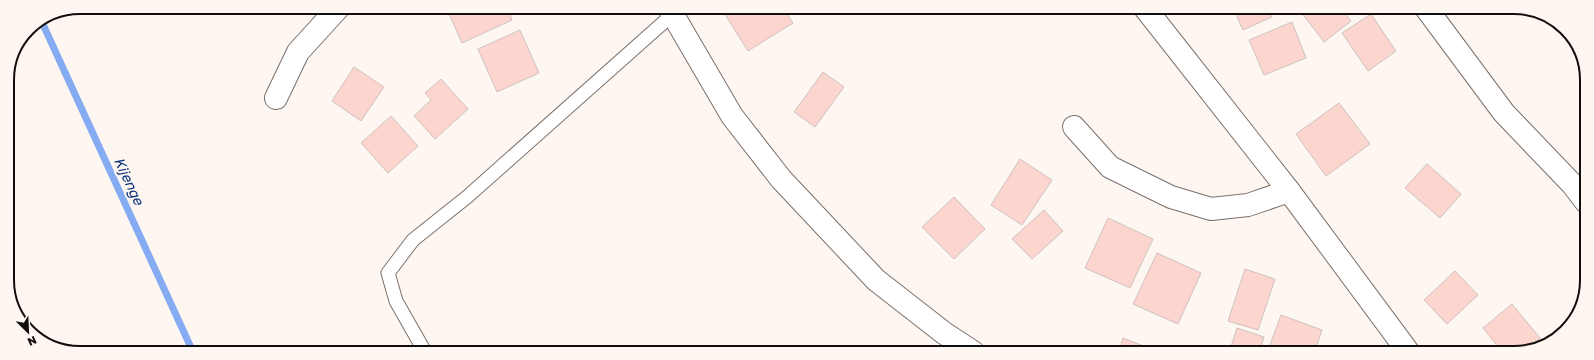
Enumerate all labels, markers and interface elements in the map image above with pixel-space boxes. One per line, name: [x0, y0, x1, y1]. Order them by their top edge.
water label: Kijenge: [111, 154, 148, 208]
north arrow: [8, 312, 48, 352]
text: N: [26, 334, 39, 349]

